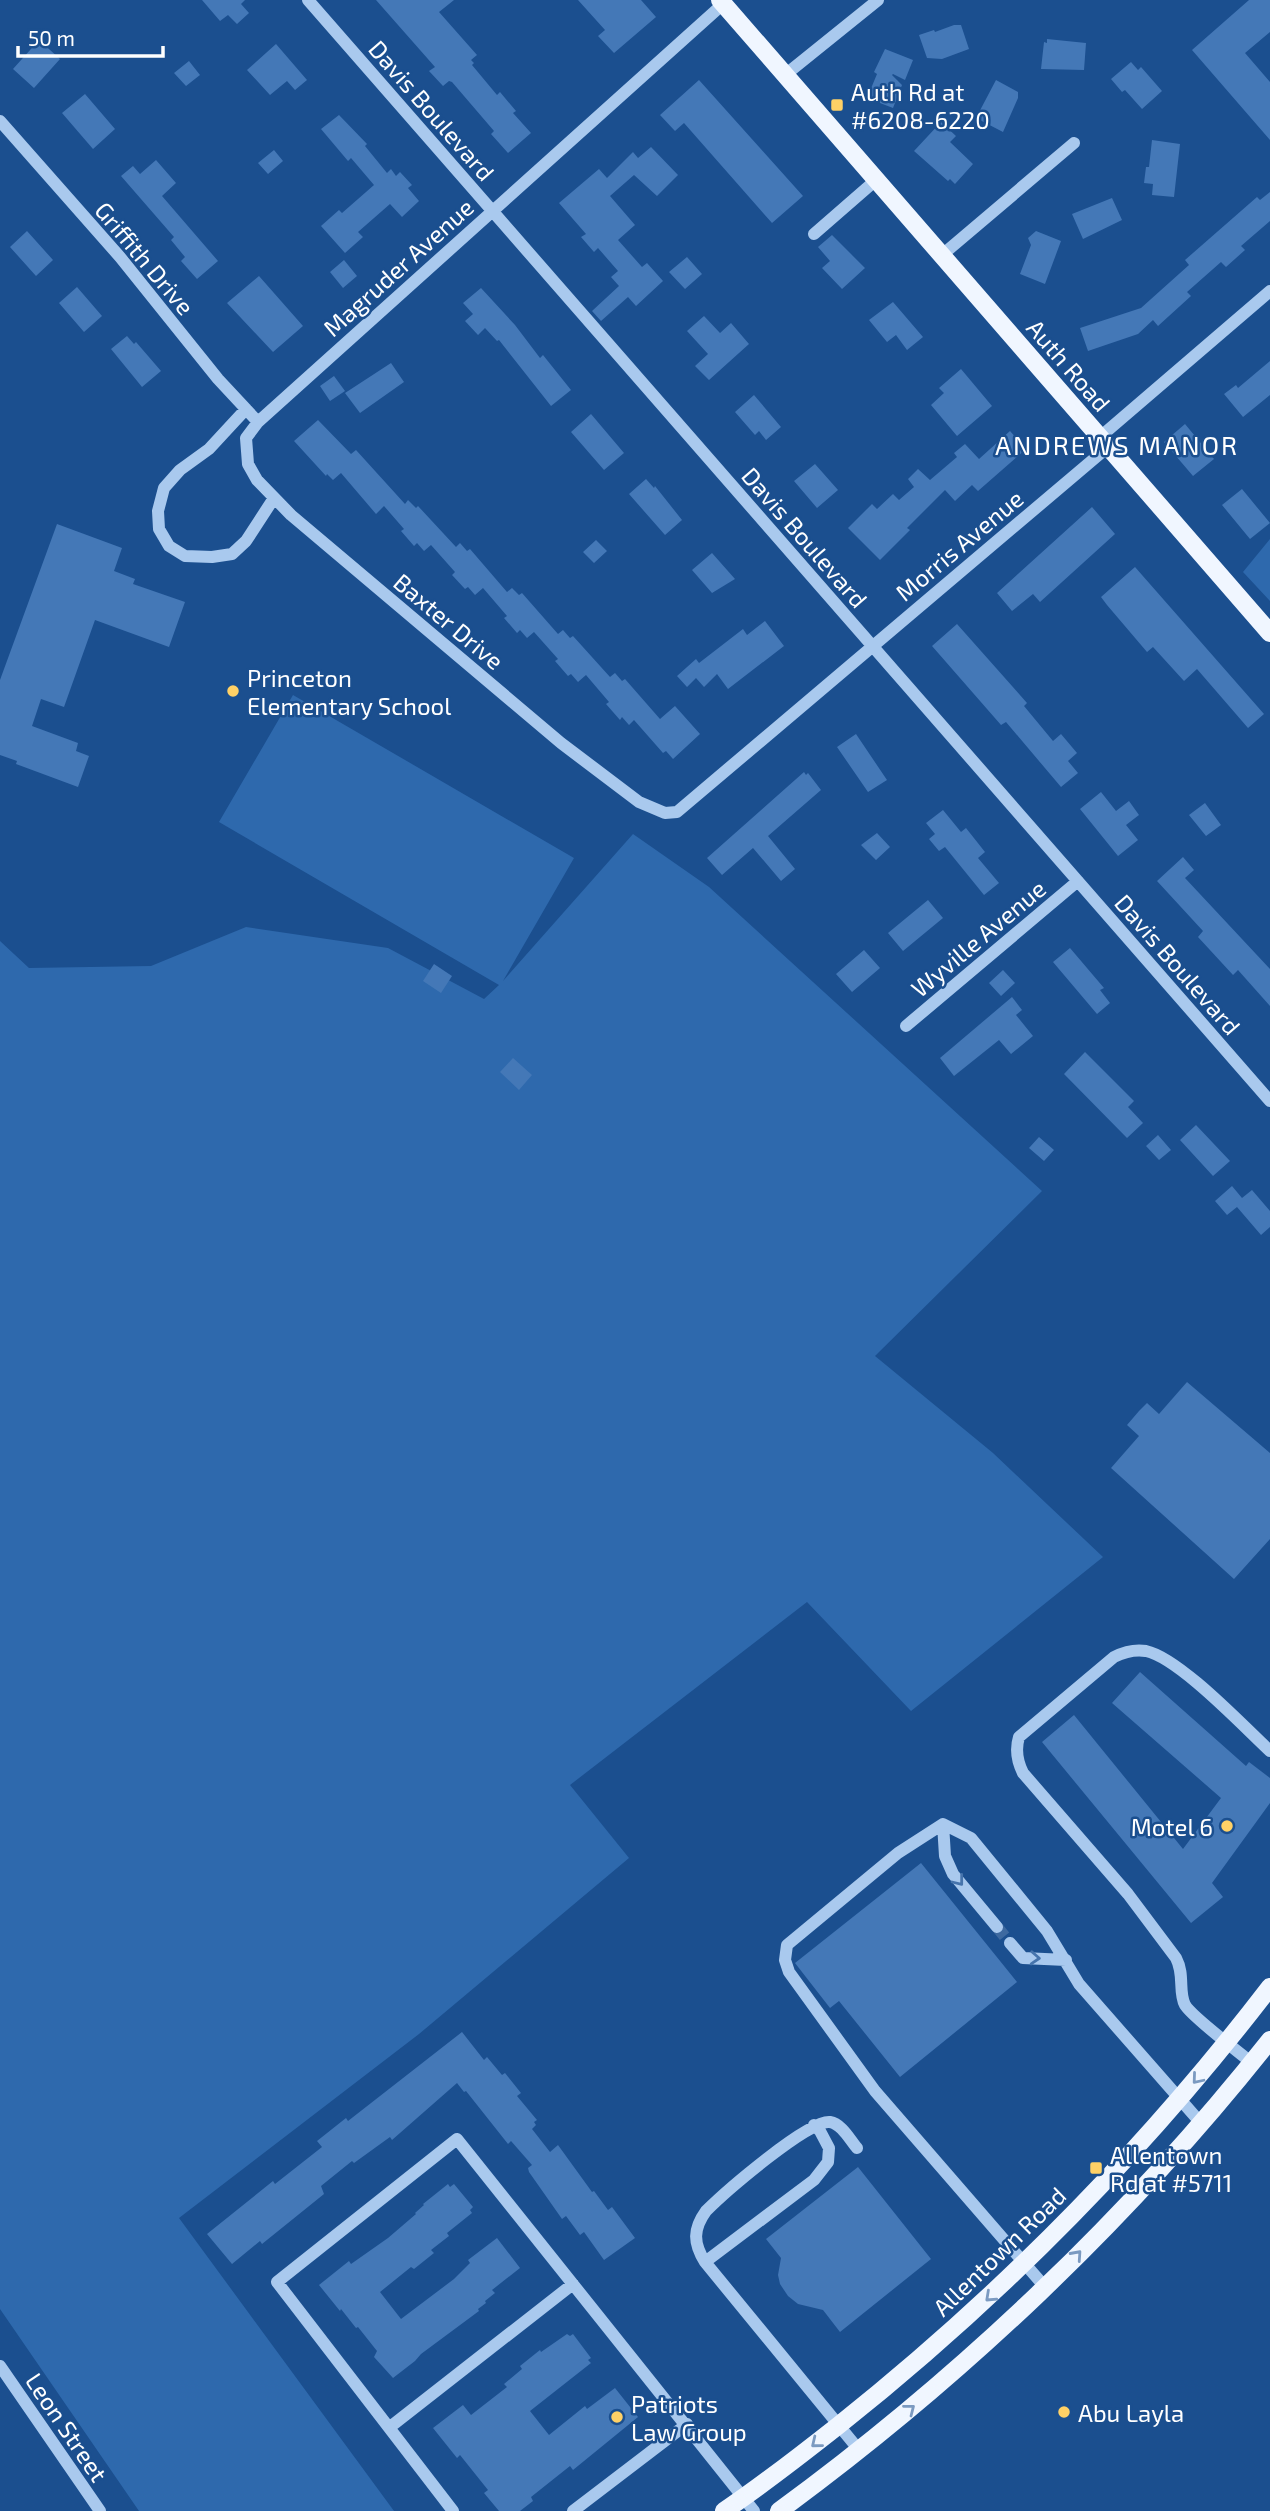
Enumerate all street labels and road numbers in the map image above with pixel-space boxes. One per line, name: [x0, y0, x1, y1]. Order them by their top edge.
street label: Davis Boulevard: [363, 34, 501, 186]
street label: Magruder Avenue: [317, 192, 479, 342]
street label: Griffith Drive: [89, 196, 201, 320]
street label: Auth Road: [1021, 313, 1117, 417]
street label: Davis Boulevard: [736, 461, 874, 613]
street label: Morris Avenue: [889, 483, 1029, 607]
street label: Baxter Drive: [388, 567, 510, 675]
street label: Wyville Avenue: [905, 873, 1051, 1003]
street label: Davis Boulevard: [1109, 888, 1247, 1040]
street label: Allentown Road: [927, 2180, 1071, 2322]
street label: Leon Street: [20, 2367, 114, 2487]

